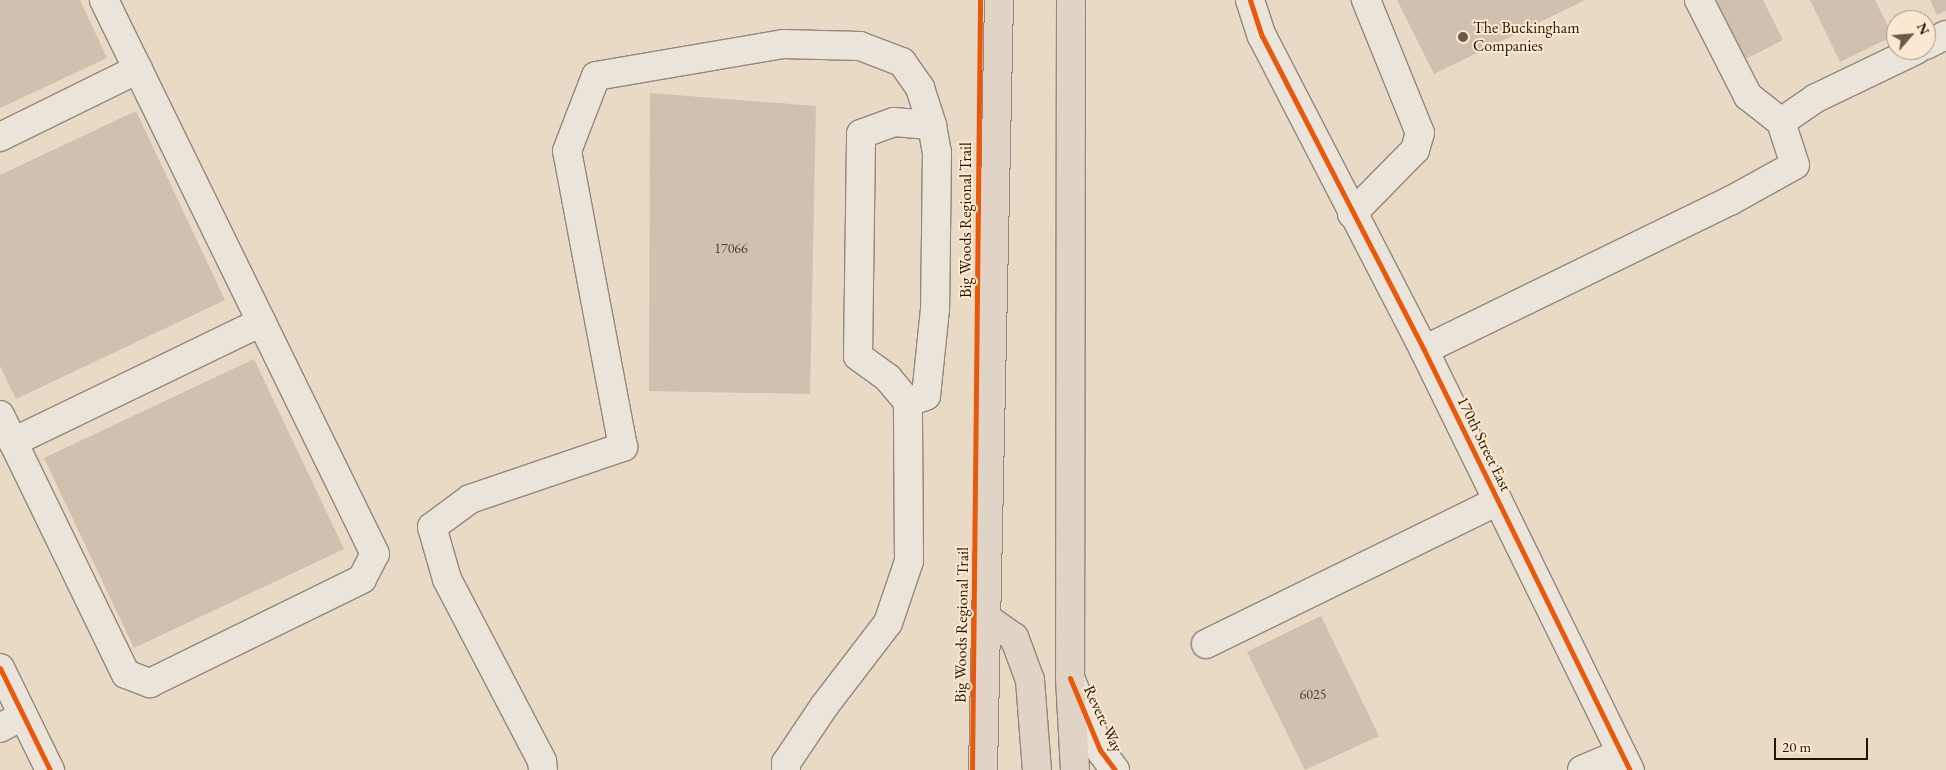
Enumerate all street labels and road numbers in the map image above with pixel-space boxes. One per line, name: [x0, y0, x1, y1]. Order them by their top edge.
street label: Big Woods Regional Trail: [956, 142, 976, 298]
street label: 170th Street East: [1453, 393, 1515, 495]
street label: Big Woods Regional Trail: [951, 547, 973, 703]
street label: Revere Way: [1079, 683, 1127, 755]

